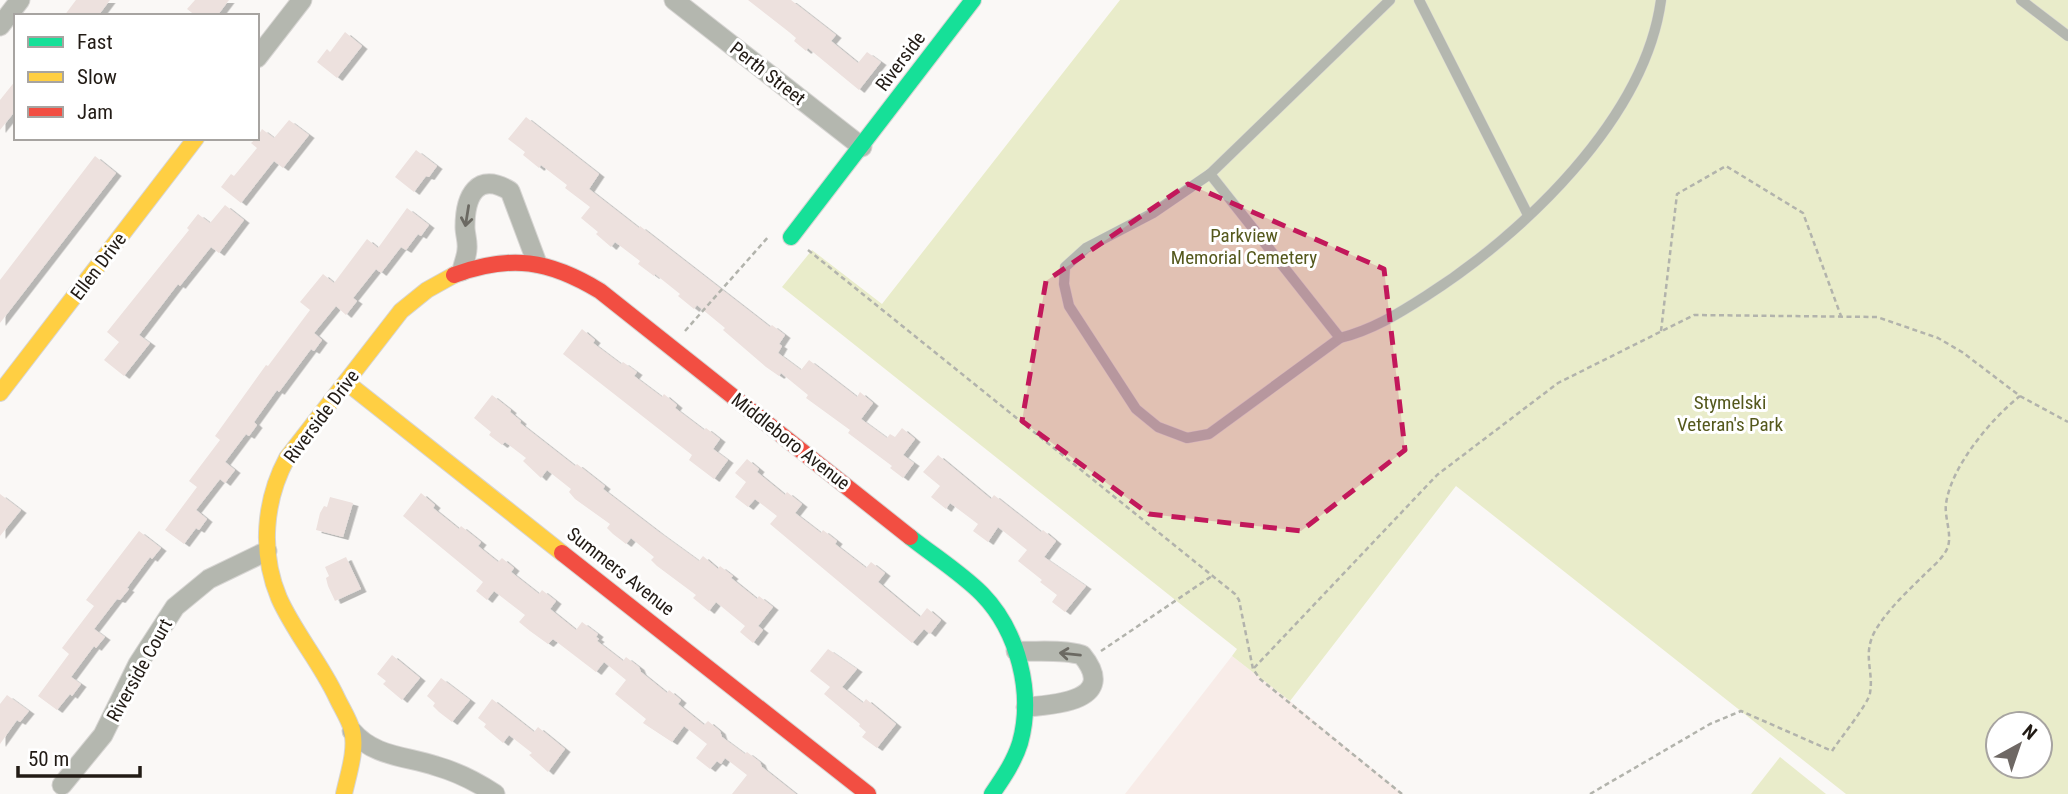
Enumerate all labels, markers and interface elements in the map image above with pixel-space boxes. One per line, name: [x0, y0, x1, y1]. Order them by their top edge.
legend: [14, 14, 259, 140]
street label: Riverside: [871, 27, 930, 96]
text: Fast: [77, 30, 113, 54]
street label: Perth Street: [725, 37, 810, 110]
text: Slow: [77, 65, 117, 89]
text: Jam: [77, 100, 113, 124]
one-way arrow: [460, 204, 473, 227]
park label: Parkview Memorial Cemetery: [1171, 224, 1317, 269]
street label: Ellen Drive: [66, 228, 131, 305]
street label: Riverside Drive: [279, 365, 364, 467]
street label: Middleboro Avenue: [727, 388, 855, 495]
park label: Stymelski Veteran's Park: [1677, 391, 1783, 436]
street label: Summers Avenue: [562, 522, 679, 621]
street label: Riverside Court: [102, 615, 177, 726]
one-way arrow: [1059, 647, 1082, 660]
north arrow: [1984, 710, 2054, 780]
text: N: [2018, 720, 2041, 745]
scale bar: [18, 734, 140, 778]
text: 50 m: [28, 747, 69, 771]

